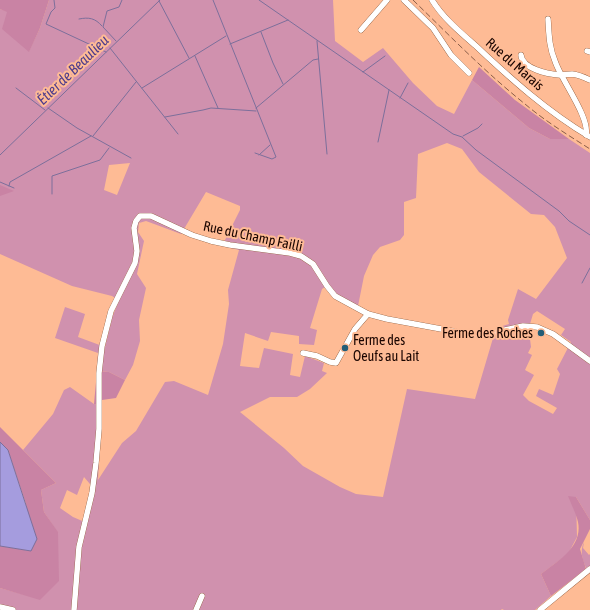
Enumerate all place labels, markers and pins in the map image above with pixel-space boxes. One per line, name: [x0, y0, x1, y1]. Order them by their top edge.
place label: Ferme des Roches: [442, 325, 533, 341]
marker: Ferme des Roches: [536, 328, 546, 338]
place label: Ferme des Oeufs au Lait: [353, 332, 419, 364]
marker: Ferme des Oeufs au Lait: [340, 343, 350, 353]

